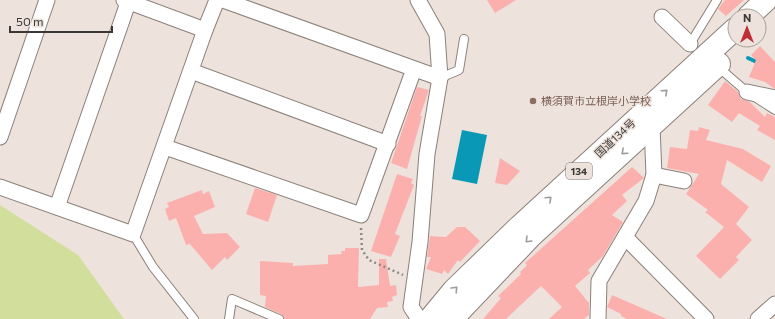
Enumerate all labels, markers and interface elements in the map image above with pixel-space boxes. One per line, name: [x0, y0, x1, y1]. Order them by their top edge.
scale bar: [10, 8, 112, 34]
north arrow: [727, 8, 767, 48]
text: N: [743, 11, 751, 24]
text: 50 m: [16, 14, 44, 28]
one-way arrow: [660, 89, 668, 96]
place label: 横須賀市立根岸小学校: [541, 94, 651, 107]
marker: 横須賀市立根岸小学校: [528, 96, 538, 106]
street label: 国道134号: [592, 116, 638, 160]
one-way arrow: [621, 147, 628, 154]
road number: 134: [566, 163, 592, 179]
one-way arrow: [544, 196, 552, 204]
one-way arrow: [525, 235, 533, 243]
one-way arrow: [451, 286, 458, 294]

